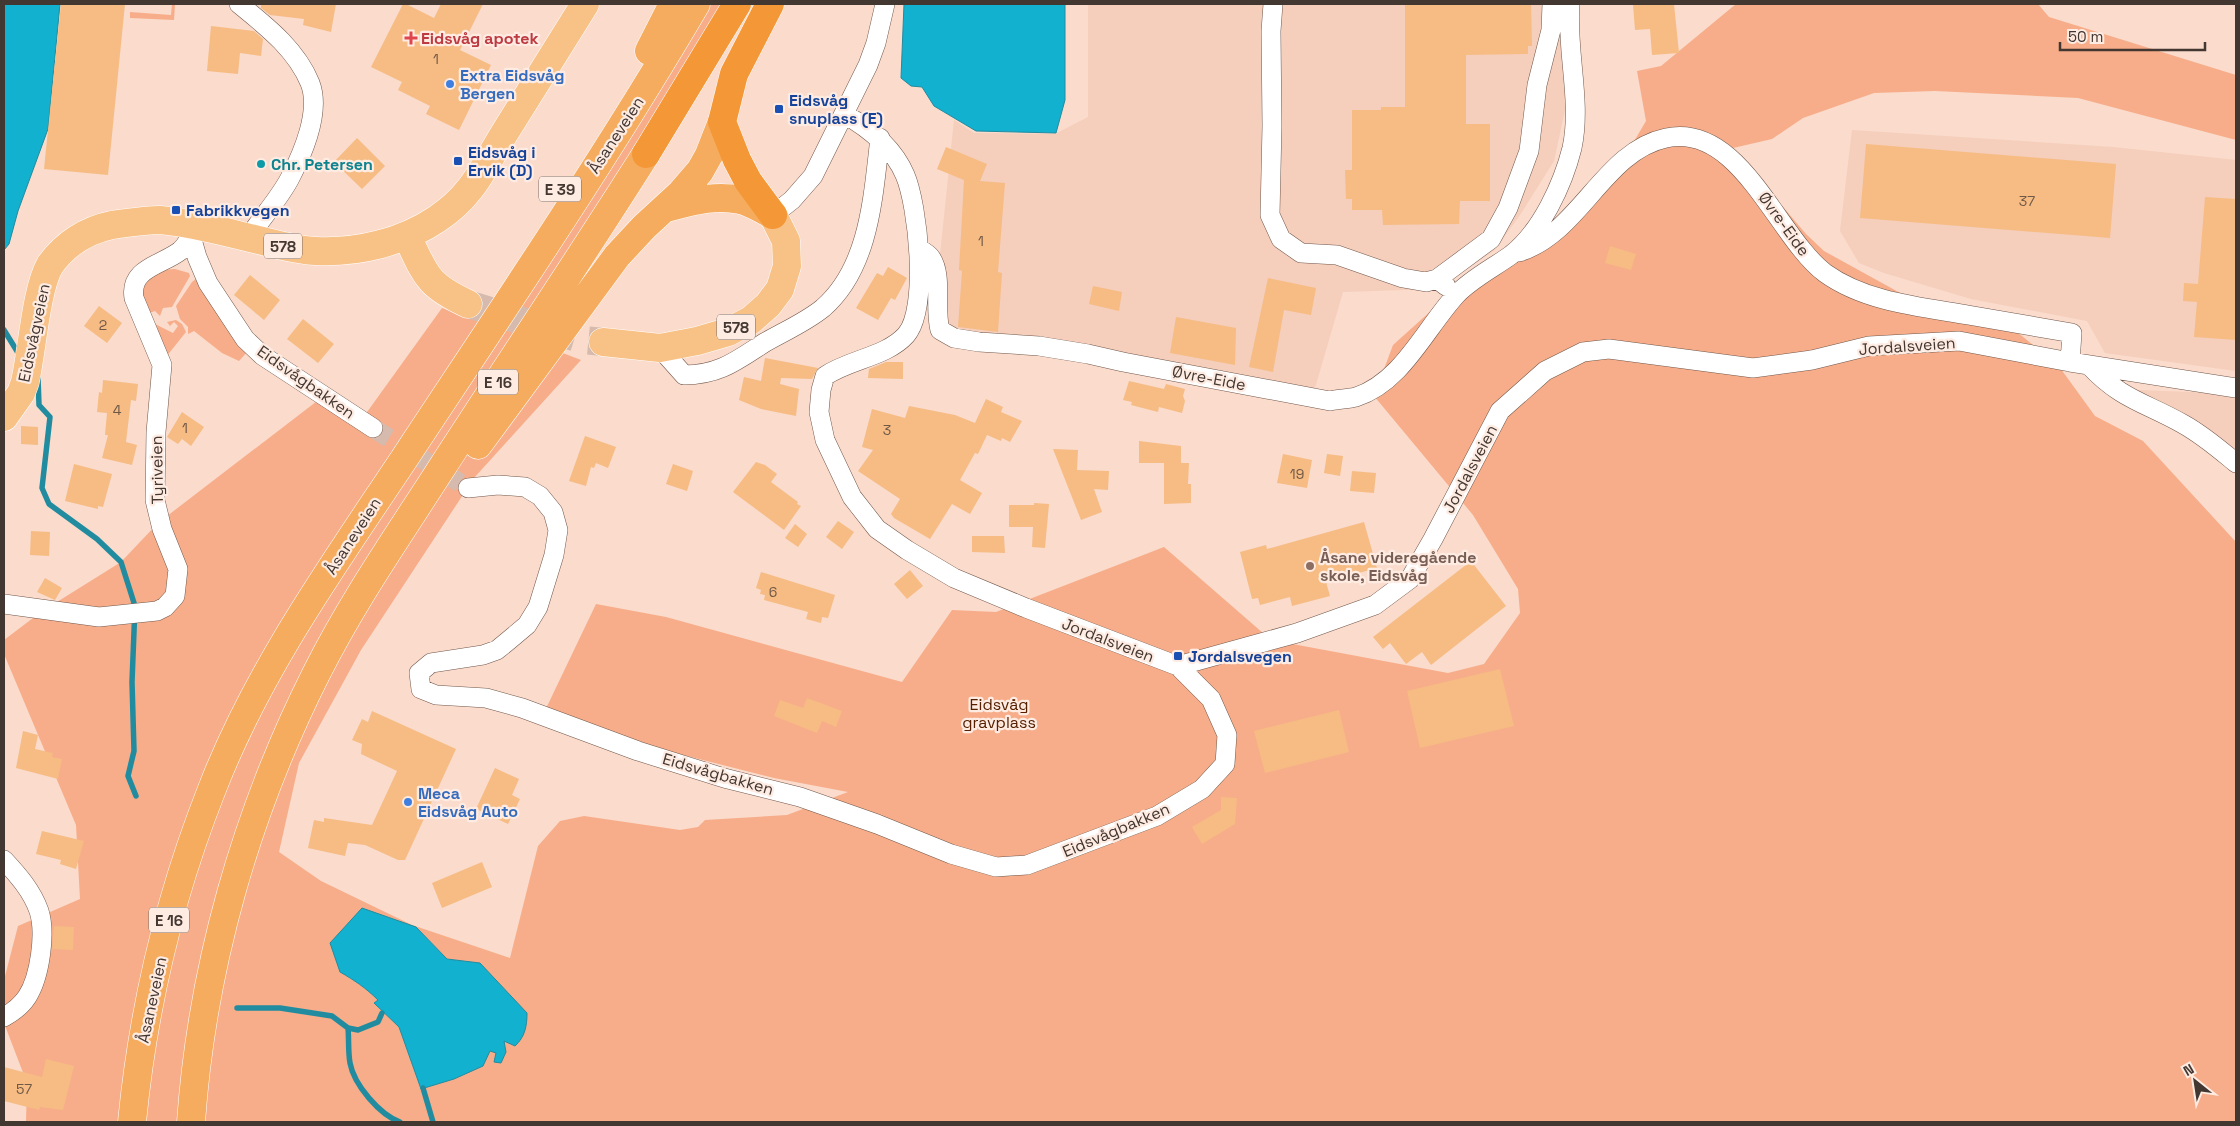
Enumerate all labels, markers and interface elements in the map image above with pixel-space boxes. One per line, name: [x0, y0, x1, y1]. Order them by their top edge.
scale bar: [2060, 20, 2205, 52]
text: 50 m: [2068, 27, 2103, 46]
place label: Eidsvåg apotek: [421, 28, 539, 49]
marker: Eidsvåg apotek: [405, 32, 417, 44]
house number: 1: [433, 50, 439, 68]
place label: Extra Eidsvåg Bergen: [460, 65, 564, 104]
marker: Extra Eidsvåg Bergen: [444, 78, 456, 90]
place label: Eidsvåg snuplass (E): [789, 90, 883, 129]
street label: Åsaneveien: [583, 93, 649, 177]
marker: Eidsvåg snuplass (E): [773, 103, 785, 115]
place label: Eidsvåg i Ervik (D): [468, 142, 536, 181]
place label: Chr. Petersen: [271, 154, 373, 175]
marker: Eidsvåg i Ervik (D): [452, 155, 464, 167]
marker: Chr. Petersen: [255, 158, 267, 170]
road number: E 39: [539, 176, 581, 202]
street label: Øvre-Eide: [1754, 188, 1814, 260]
house number: 37: [2019, 192, 2035, 210]
place label: Fabrikkvegen: [186, 200, 290, 221]
marker: Fabrikkvegen: [170, 204, 182, 216]
house number: 1: [978, 232, 984, 250]
road number: 578: [264, 234, 302, 258]
street label: Eidsvågveien: [13, 282, 55, 384]
road number: 578: [717, 314, 755, 340]
house number: 2: [99, 316, 107, 334]
street label: Jordalsveien: [1858, 332, 1956, 360]
street label: Eidsvågbakken: [253, 341, 359, 423]
street label: Øvre-Eide: [1170, 361, 1248, 395]
road number: E 16: [478, 370, 518, 394]
house number: 4: [113, 401, 122, 419]
house number: 1: [182, 419, 188, 437]
house number: 3: [883, 421, 891, 439]
street label: Jordalsveien: [1438, 421, 1502, 517]
street label: Tyriveien: [146, 435, 168, 505]
house number: 19: [1290, 465, 1304, 483]
street label: Åsaneveien: [320, 494, 386, 578]
place label: Åsane videregående skole, Eidsvåg: [1320, 547, 1476, 586]
marker: Åsane videregående skole, Eidsvåg: [1304, 560, 1316, 572]
house number: 6: [769, 583, 777, 601]
street label: Jordalsveien: [1059, 613, 1157, 667]
place label: Jordalsvegen: [1188, 646, 1292, 667]
marker: Jordalsvegen: [1172, 650, 1184, 662]
park label: Eidsvåg gravplass: [962, 694, 1036, 733]
street label: Eidsvågbakken: [660, 748, 776, 800]
place label: Meca Eidsvåg Auto: [418, 783, 518, 822]
marker: Meca Eidsvåg Auto: [402, 796, 414, 808]
street label: Eidsvågbakken: [1059, 798, 1173, 862]
road number: E 16: [149, 908, 189, 932]
street label: Åsaneveien: [133, 955, 171, 1045]
north arrow: [2170, 1056, 2220, 1106]
text: N: [2180, 1060, 2197, 1080]
house number: 57: [16, 1080, 32, 1098]

